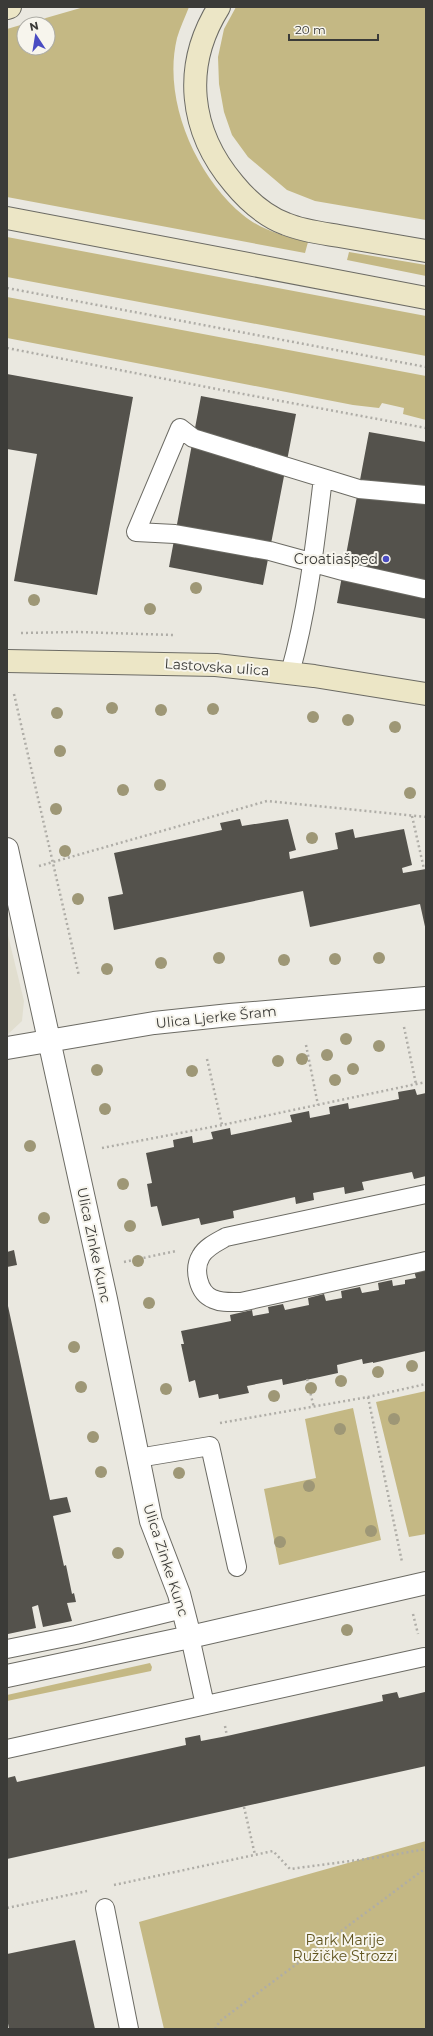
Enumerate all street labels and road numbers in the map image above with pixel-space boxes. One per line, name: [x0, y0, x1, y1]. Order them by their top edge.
street label: Lastovska ulica: [164, 654, 270, 680]
street label: Ulica Ljerke Šram: [155, 1002, 277, 1032]
street label: Ulica Zinke Kunc: [73, 1186, 115, 1304]
street label: Ulica Zinke Kunc: [139, 1501, 193, 1619]

